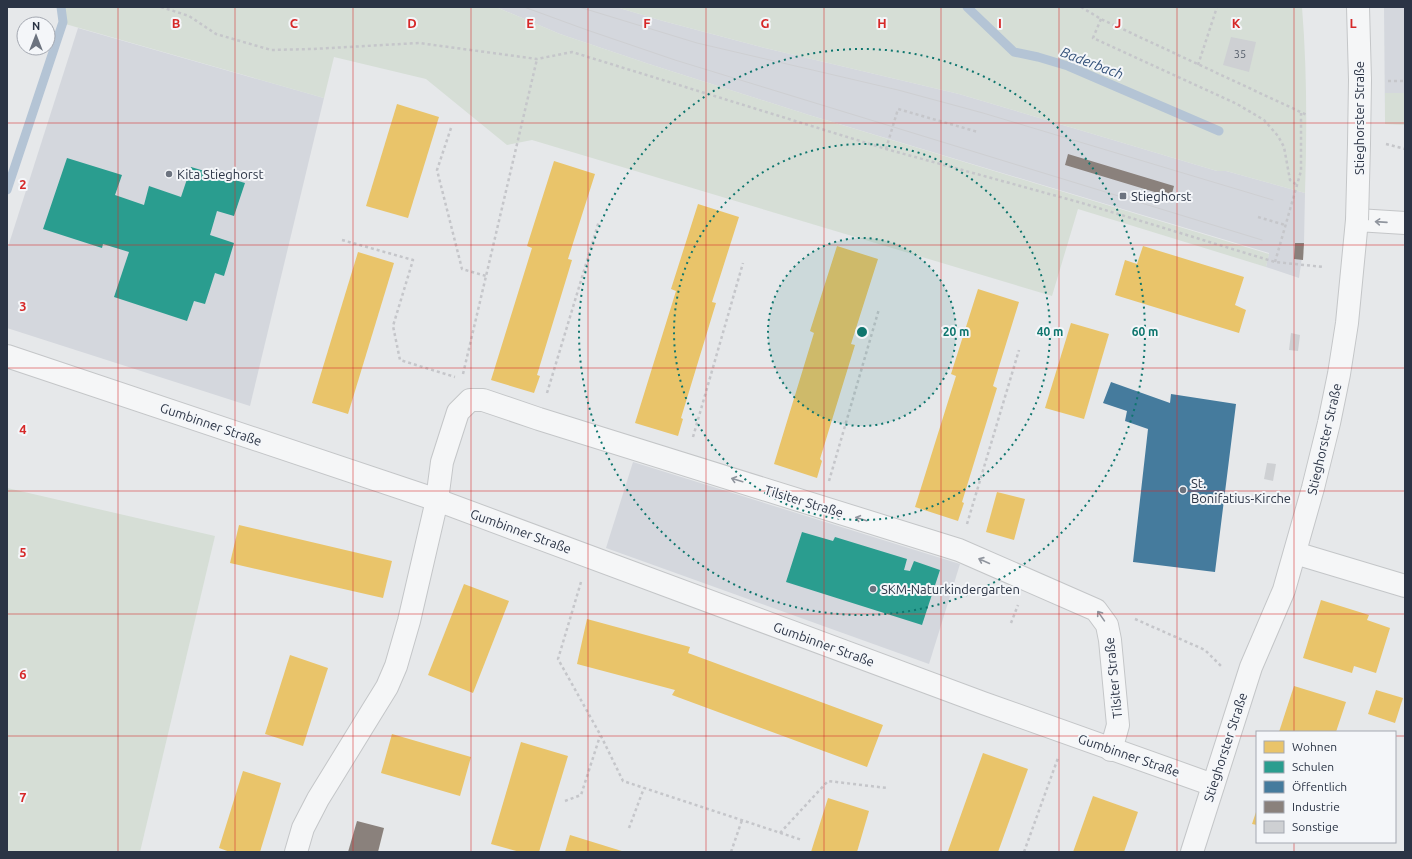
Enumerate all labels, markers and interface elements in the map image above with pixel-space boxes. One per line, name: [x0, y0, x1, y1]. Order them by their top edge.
north arrow: [16, 16, 56, 56]
text: B: [172, 16, 181, 30]
text: C: [290, 16, 299, 30]
text: D: [407, 16, 417, 30]
text: E: [526, 16, 534, 30]
text: F: [643, 16, 651, 30]
text: G: [761, 16, 770, 30]
text: H: [877, 16, 887, 30]
text: I: [998, 16, 1002, 30]
text: J: [1115, 16, 1121, 30]
text: K: [1232, 16, 1241, 30]
text: L: [1349, 16, 1357, 30]
text: N: [32, 20, 40, 32]
water label: Baderbach: [1058, 44, 1126, 82]
house number: 35: [1234, 48, 1246, 60]
street label: Stieghorster Straße: [1352, 61, 1366, 175]
place label: Kita Stieghorst: [177, 167, 264, 181]
marker: Kita Stieghorst: [164, 169, 174, 179]
text: 2: [19, 177, 27, 191]
place label: Stieghorst: [1131, 189, 1191, 203]
marker: Stieghorst: [1118, 191, 1128, 201]
one-way arrow: [1375, 218, 1388, 225]
text: 3: [19, 299, 27, 313]
centre of rings: [855, 325, 869, 339]
text: 20 m: [943, 325, 969, 338]
text: 40 m: [1037, 325, 1063, 338]
text: 60 m: [1132, 325, 1158, 338]
street label: Stieghorster Straße: [1304, 382, 1344, 496]
street label: Gumbinner Straße: [158, 400, 264, 448]
text: 4: [19, 422, 27, 436]
one-way arrow: [731, 476, 744, 483]
place label: St. Bonifatius-Kirche: [1191, 476, 1291, 505]
street label: Tilsiter Straße: [763, 482, 845, 520]
marker: St. Bonifatius-Kirche: [1178, 485, 1188, 495]
street label: Gumbinner Straße: [469, 506, 573, 556]
one-way arrow: [855, 515, 868, 522]
text: 5: [19, 545, 27, 559]
one-way arrow: [979, 557, 991, 564]
place label: SKM-Naturkindergarten: [881, 582, 1020, 596]
marker: SKM-Naturkindergarten: [868, 584, 878, 594]
one-way arrow: [1097, 611, 1105, 622]
street label: Gumbinner Straße: [772, 619, 876, 669]
street label: Tilsiter Straße: [1102, 637, 1124, 719]
text: 6: [19, 667, 27, 681]
street label: Stieghorster Straße: [1201, 691, 1249, 803]
street label: Gumbinner Straße: [1076, 731, 1182, 779]
legend: [1256, 731, 1396, 843]
text: Wohnen: [1292, 740, 1337, 753]
text: Schulen: [1292, 760, 1334, 773]
text: Öffentlich: [1292, 780, 1347, 793]
text: 7: [19, 790, 27, 804]
text: Industrie: [1292, 800, 1340, 813]
text: Sonstige: [1292, 820, 1339, 833]

